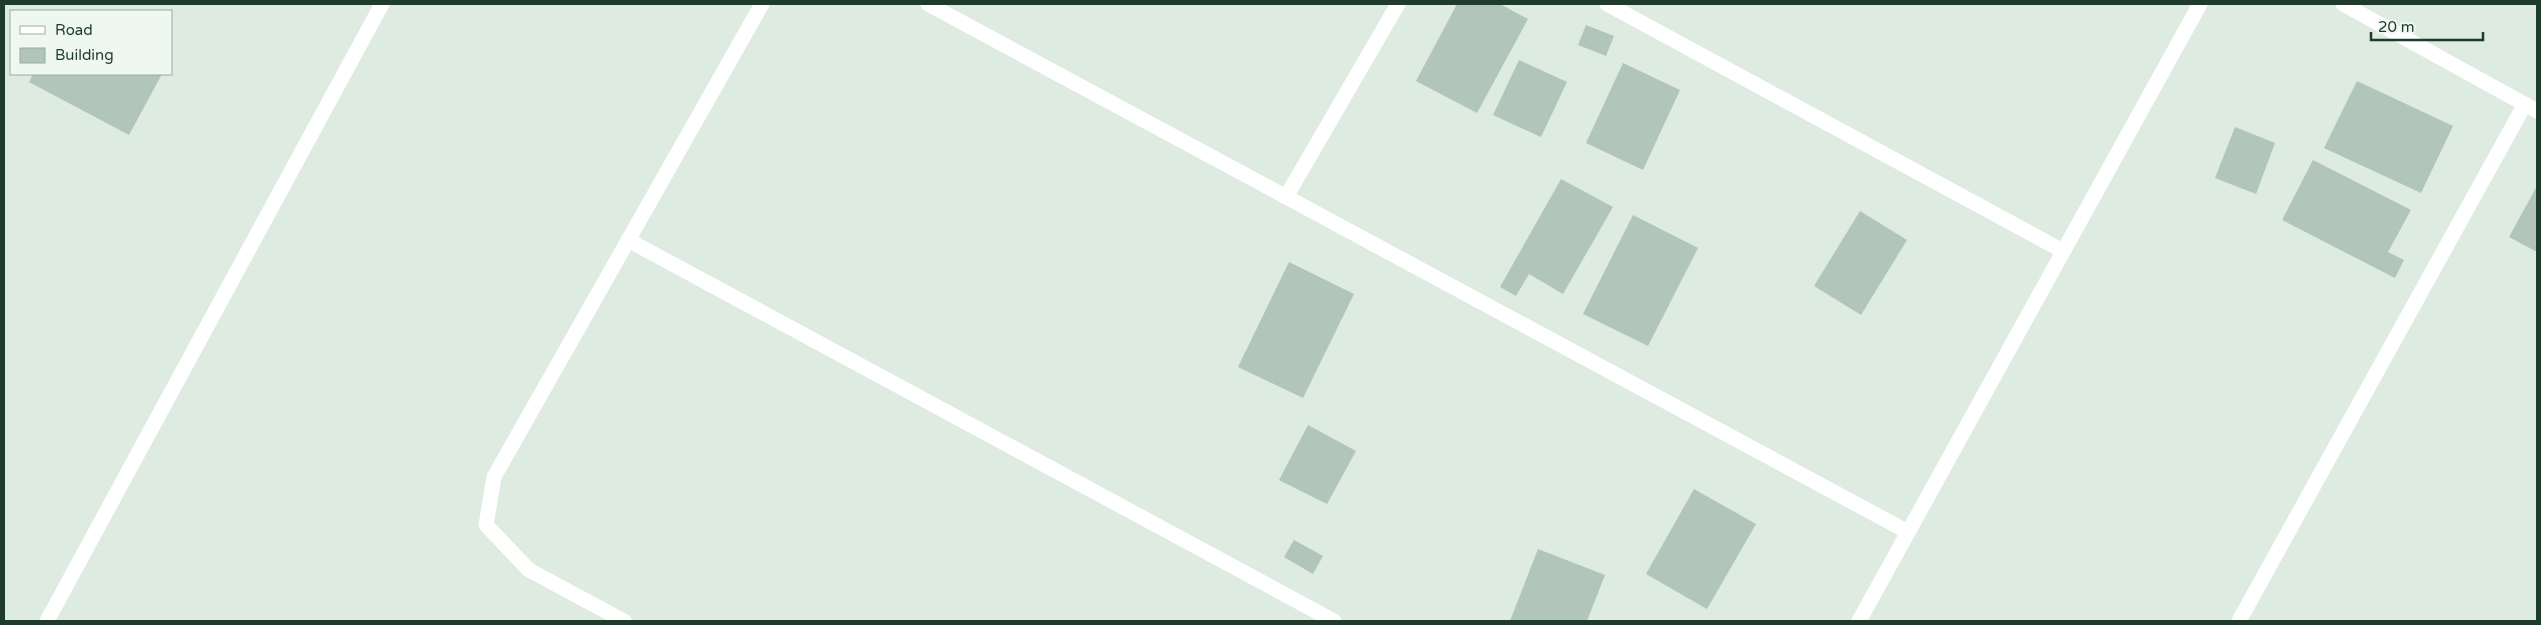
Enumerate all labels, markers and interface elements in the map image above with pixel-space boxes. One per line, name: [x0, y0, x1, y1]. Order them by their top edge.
legend: [10, 10, 172, 75]
scale bar: [2371, 10, 2484, 42]
text: 20 m: [2378, 18, 2415, 36]
text: Road: [55, 21, 93, 39]
text: Building: [55, 46, 114, 64]

